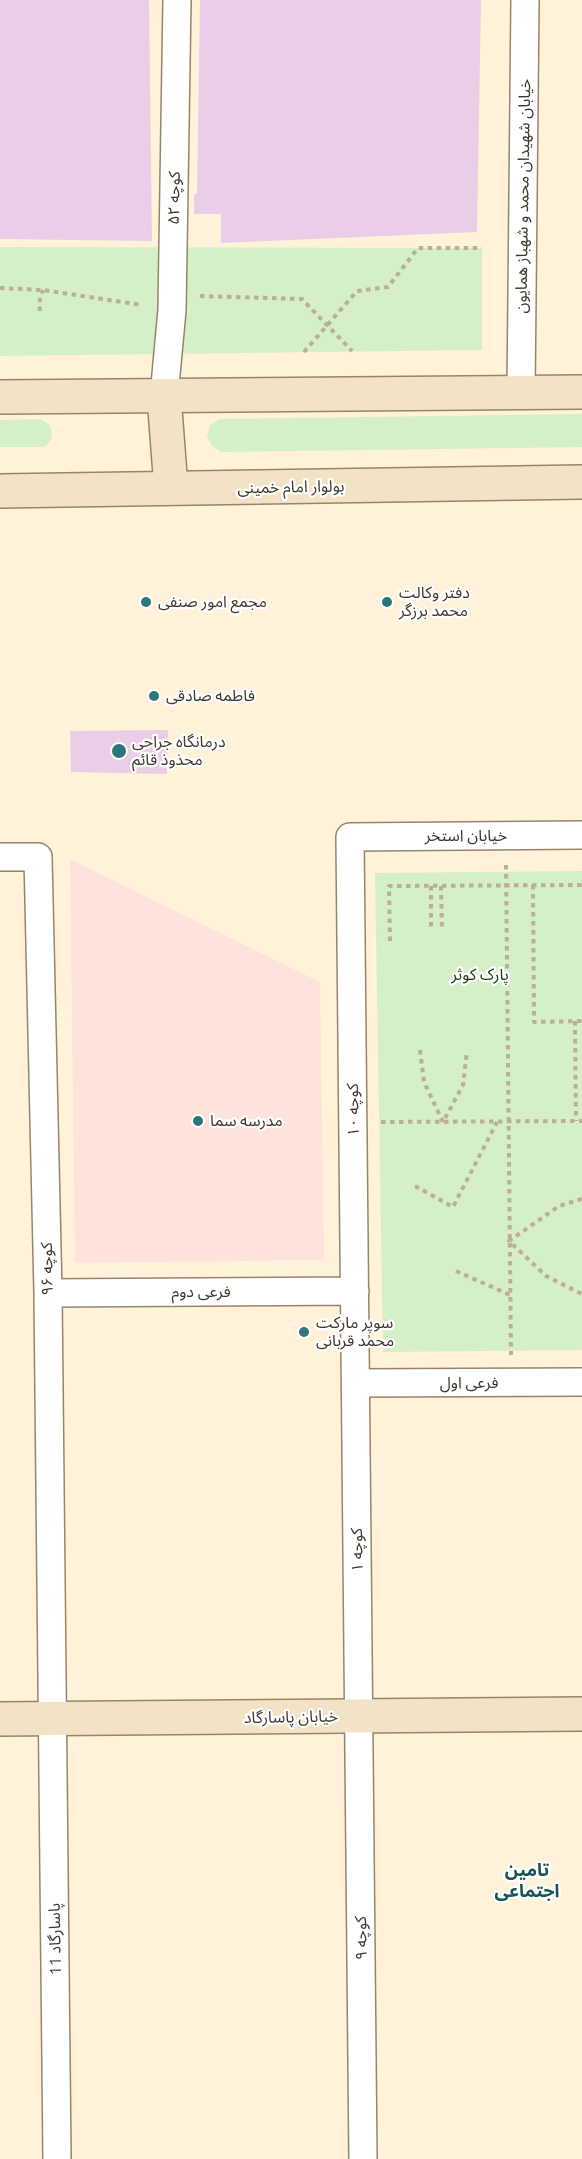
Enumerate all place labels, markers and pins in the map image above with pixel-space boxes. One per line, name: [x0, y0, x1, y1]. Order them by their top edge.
place label: دفتر وکالت محمد برزگر: [399, 583, 470, 621]
place label: مجمع امور صنفی: [158, 592, 267, 612]
marker: مجمع امور صنفی: [139, 595, 153, 609]
marker: دفتر وکالت محمد برزگر: [380, 595, 394, 609]
place label: فاطمه صادقی: [166, 686, 255, 706]
marker: فاطمه صادقی: [147, 689, 161, 703]
place label: درمانگاه جراحی محذوذ قائم: [132, 732, 226, 770]
marker: درمانگاه جراحی محذوذ قائم: [110, 742, 128, 760]
place label: مدرسه سما: [210, 1111, 283, 1131]
marker: مدرسه سما: [191, 1114, 205, 1128]
place label: سوپر مارکت محمد قربانی: [316, 1313, 394, 1351]
marker: سوپر مارکت محمد قربانی: [297, 1325, 311, 1339]

